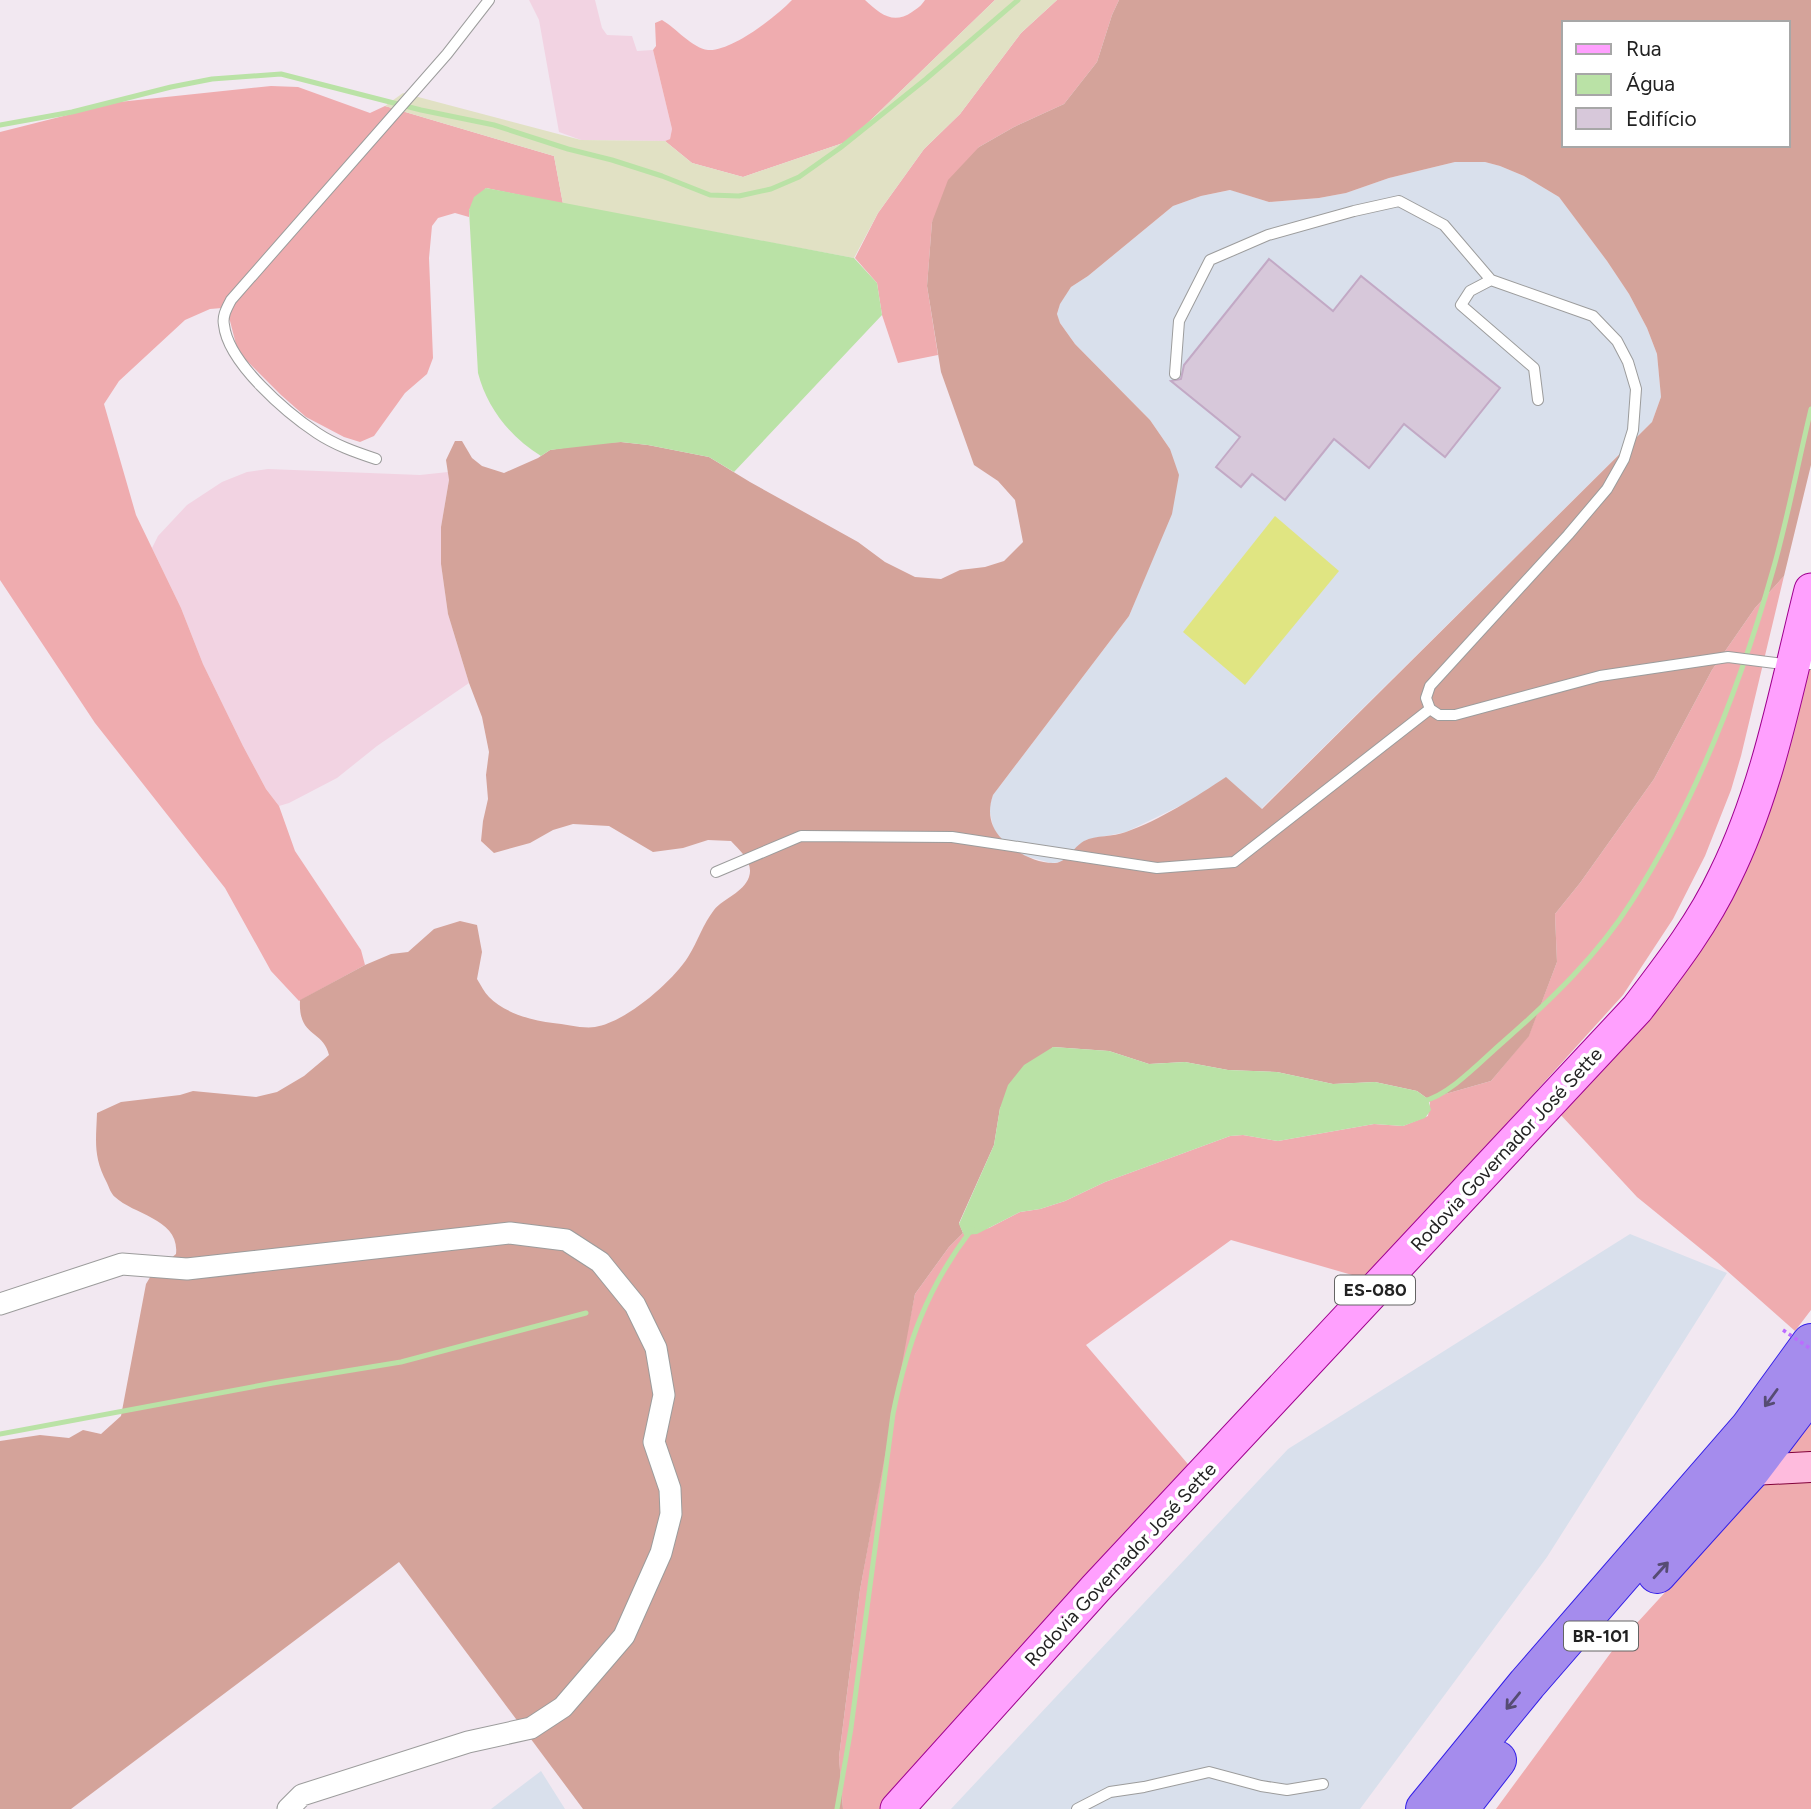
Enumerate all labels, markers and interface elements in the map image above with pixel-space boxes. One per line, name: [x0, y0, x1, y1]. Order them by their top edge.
legend: [1562, 21, 1790, 147]
text: Rua: [1626, 36, 1662, 61]
text: Água: [1626, 71, 1675, 96]
text: Edifício: [1626, 106, 1697, 131]
street label: Rodovia Governador José Sette: [1406, 1043, 1607, 1256]
road number: ES-080: [1335, 1275, 1415, 1304]
one-way arrow: [1764, 1388, 1778, 1407]
street label: Rodovia Governador José Sette: [1020, 1458, 1221, 1671]
one-way arrow: [1653, 1561, 1669, 1579]
road number: BR-101: [1564, 1622, 1638, 1651]
one-way arrow: [1505, 1691, 1520, 1709]

